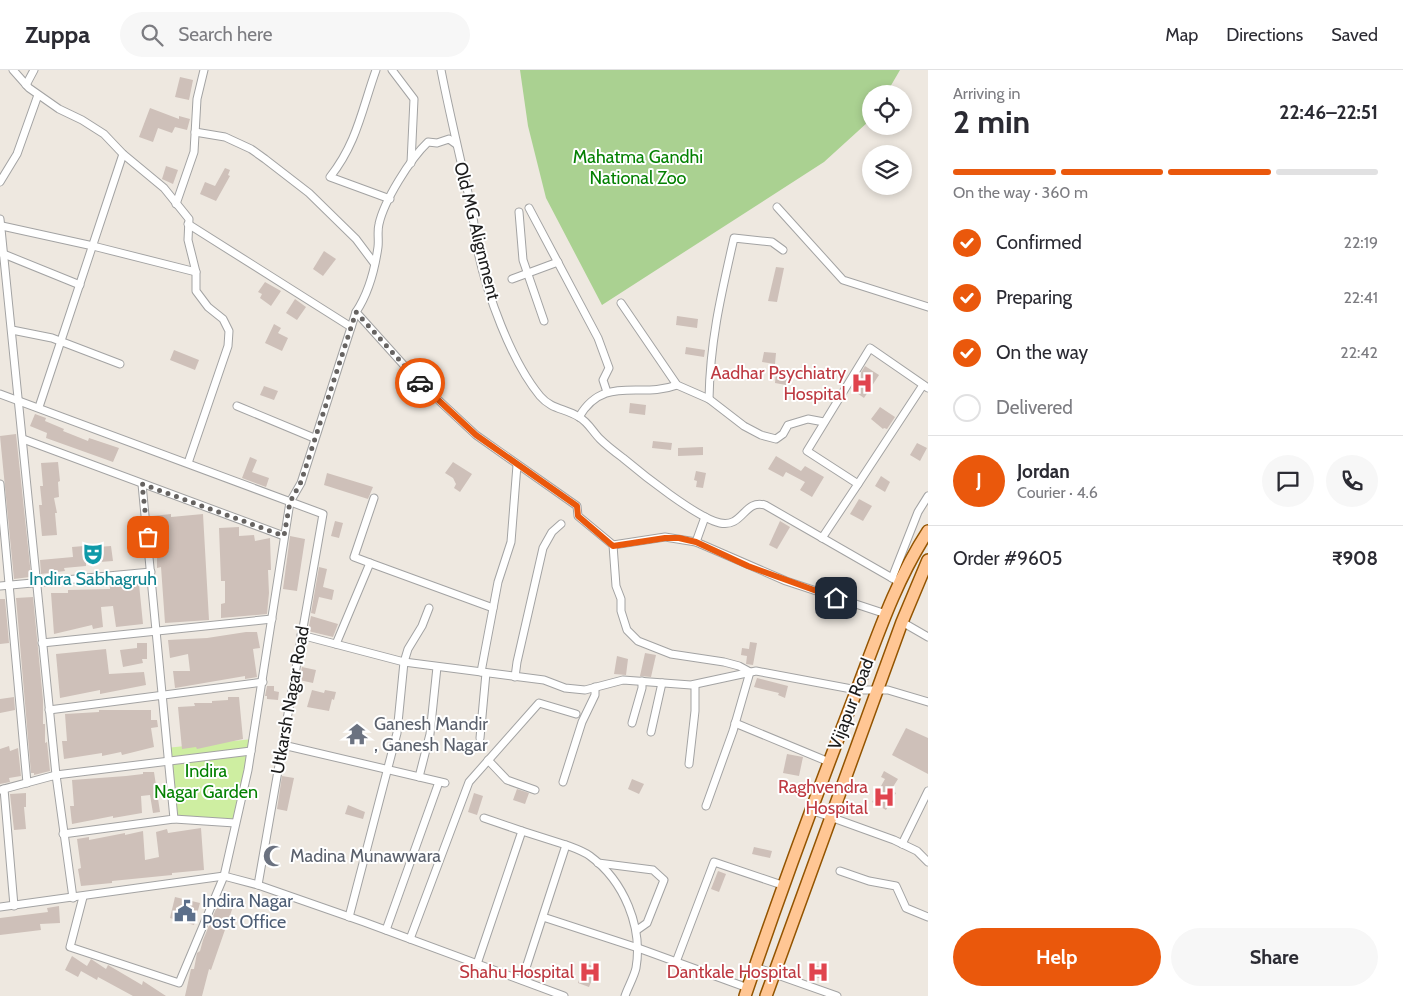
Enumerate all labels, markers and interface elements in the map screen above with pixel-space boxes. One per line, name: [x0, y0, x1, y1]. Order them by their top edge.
search box: [120, 12, 470, 57]
text: Zuppa: [25, 20, 90, 49]
icon: search: [138, 21, 166, 49]
text: Search here: [178, 23, 273, 46]
text: Map: [1165, 24, 1198, 46]
text: Directions: [1226, 24, 1303, 46]
text: Saved: [1331, 24, 1378, 46]
text: Arriving in: [953, 84, 1020, 103]
map controls: [862, 85, 912, 195]
button: locate: [862, 85, 912, 135]
text: 22:46–22:51: [1279, 101, 1378, 124]
text: 2 min: [953, 102, 1030, 141]
button: layers: [862, 145, 912, 195]
park label: Mahatma Gandhi National Zoo: [573, 146, 703, 189]
street label: Old MG Alignment: [449, 160, 505, 302]
text: On the way · 360 m: [953, 183, 1088, 202]
icon: check: [953, 229, 981, 257]
text: Confirmed: [996, 231, 1082, 254]
text: 22:19: [1344, 233, 1378, 252]
icon: check: [953, 284, 981, 312]
text: Preparing: [996, 286, 1072, 309]
text: 22:41: [1343, 288, 1378, 307]
icon: check: [953, 339, 981, 367]
text: On the way: [996, 341, 1088, 364]
text: 22:42: [1340, 343, 1378, 362]
courier: [395, 358, 445, 408]
place label: Aadhar Psychiatry Hospital: [711, 362, 847, 405]
icon: car: [406, 369, 434, 397]
hospital icon: Aadhar Psychiatry Hospital: [849, 370, 875, 396]
text: Delivered: [996, 396, 1073, 419]
button: chat: [1262, 455, 1314, 507]
button: phone: [1326, 455, 1378, 507]
text: Jordan: [1017, 460, 1070, 483]
text: J: [976, 469, 982, 492]
text: Courier · 4.6: [1017, 483, 1098, 502]
pin: [127, 516, 169, 558]
icon: bag: [134, 523, 162, 551]
theatre icon: Indira Sabhagruh: [80, 541, 106, 567]
text: Order #9605: [953, 547, 1062, 570]
text: ₹908: [1332, 547, 1378, 570]
place label: Indira Sabhagruh: [29, 568, 157, 590]
pin: [815, 577, 857, 619]
icon: home: [822, 584, 850, 612]
street label: Utkarsh Nagar Road: [266, 624, 314, 776]
street label: Vijapur Road: [823, 655, 879, 753]
place label: Ganesh Mandir , Ganesh Nagar: [374, 713, 488, 756]
temple icon: Ganesh Mandir , Ganesh Nagar: [344, 721, 370, 747]
park label: Indira Nagar Garden: [154, 760, 258, 803]
place label: Raghvendra Hospital: [778, 776, 869, 819]
hospital icon: Raghvendra Hospital: [871, 784, 897, 810]
mosque icon: Madina Munawwara: [261, 843, 287, 869]
place label: Madina Munawwara: [290, 845, 441, 867]
place label: Indira Nagar Post Office: [202, 890, 293, 933]
public building icon: Indira Nagar Post Office: [172, 898, 198, 924]
button: Help: [953, 928, 1161, 986]
button: Share: [1171, 928, 1378, 986]
hospital icon: Shahu Hospital: [577, 959, 603, 985]
hospital icon: Dantkale Hospital: [805, 959, 831, 985]
place label: Shahu Hospital: [459, 961, 575, 983]
place label: Dantkale Hospital: [667, 961, 802, 983]

